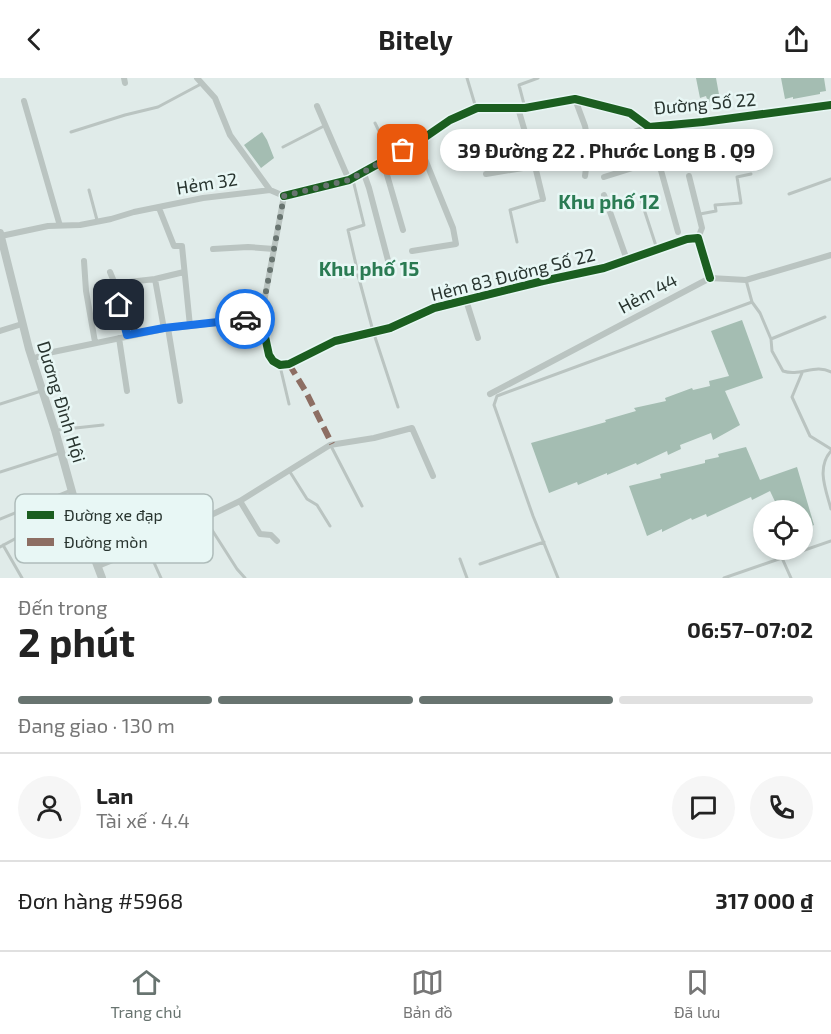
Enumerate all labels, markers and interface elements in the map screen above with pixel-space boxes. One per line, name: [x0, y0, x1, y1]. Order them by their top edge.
icon: back: [18, 23, 51, 56]
text: Bitely: [378, 23, 453, 55]
icon: share: [780, 23, 813, 56]
street label: Đường Số 22: [653, 88, 757, 118]
pin: [377, 124, 428, 175]
callout: 39 Đường 22 . Phước Long B . Q9: [439, 129, 772, 171]
icon: bag: [386, 133, 419, 166]
text: 39 Đường 22 . Phước Long B . Q9: [458, 138, 755, 162]
street label: Hẻm 32: [175, 167, 239, 199]
district label: Khu phố 12: [558, 189, 660, 213]
street label: Hẻm 83 Đường Số 22: [428, 243, 597, 305]
district label: Khu phố 15: [319, 256, 419, 280]
street label: Hẻm 44: [614, 268, 681, 318]
pin: [93, 279, 144, 330]
icon: home: [102, 288, 135, 321]
courier: [215, 289, 275, 349]
icon: car: [229, 303, 262, 336]
street label: Dương Đình Hội: [33, 338, 91, 465]
legend: [15, 494, 213, 563]
map controls: [753, 500, 813, 560]
button: locate: [753, 500, 813, 560]
text: Đường xe đạp: [64, 505, 163, 524]
text: Đường mòn: [64, 532, 148, 551]
text: Đến trong: [18, 595, 107, 619]
text: 06:57–07:02: [687, 616, 813, 642]
text: 2 phút: [18, 618, 135, 665]
text: Đang giao · 130 m: [18, 713, 175, 737]
button: person: [18, 776, 81, 839]
button: chat: [672, 776, 735, 839]
button: phone: [750, 776, 813, 839]
text: Lan: [96, 782, 134, 808]
text: Tài xế · 4.4: [96, 808, 190, 832]
text: Đơn hàng #5968: [18, 887, 183, 913]
text: 317 000 ₫: [715, 887, 813, 913]
tab: Trang chủ: [111, 966, 182, 1021]
tab: Bản đồ: [403, 966, 453, 1021]
tab: Đã lưu: [674, 966, 720, 1021]

